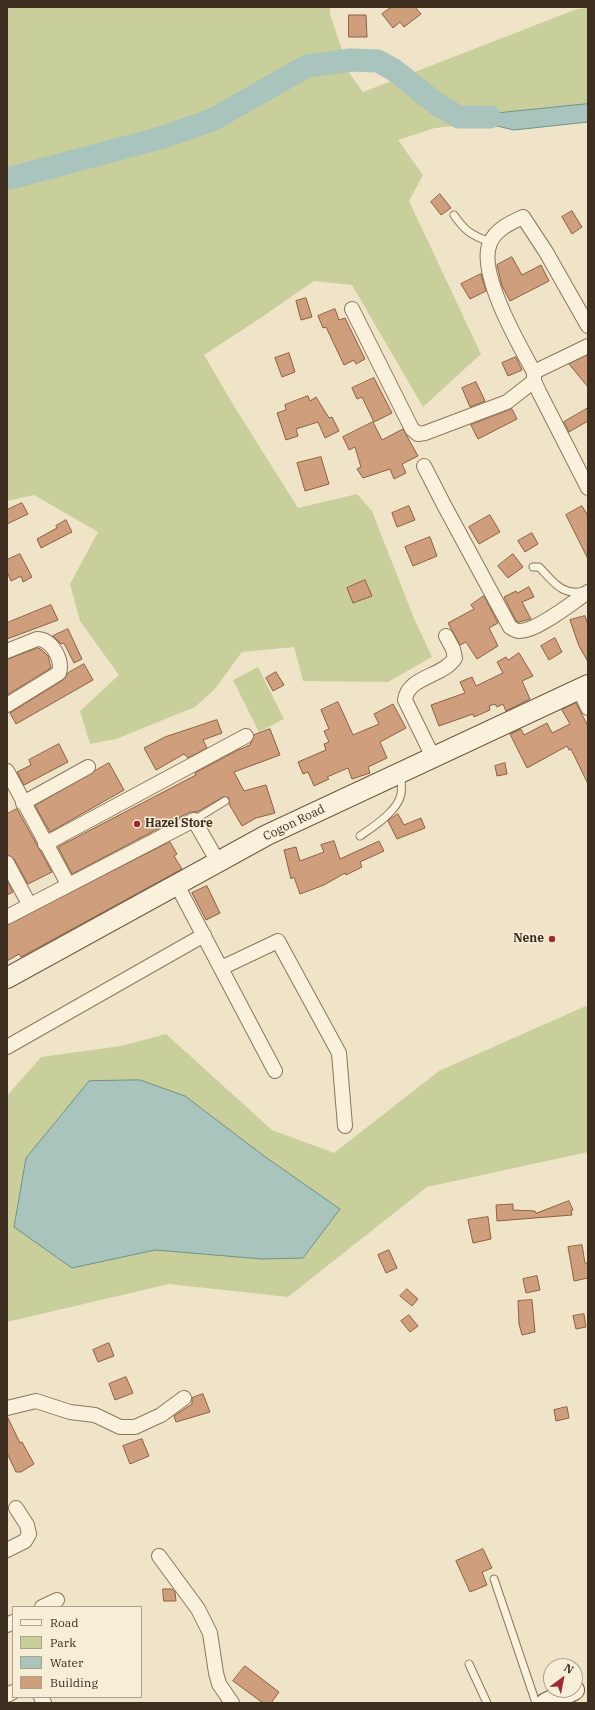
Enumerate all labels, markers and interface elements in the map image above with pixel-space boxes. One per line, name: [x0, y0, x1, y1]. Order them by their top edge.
street label: Cogon Road: [261, 802, 327, 844]
place label: Hazel Store: [145, 817, 213, 831]
marker: Hazel Store: [132, 819, 142, 829]
place label: Nene: [513, 932, 544, 946]
marker: Nene: [547, 934, 557, 944]
legend: [12, 1606, 142, 1698]
text: Road: [50, 1615, 79, 1630]
text: Park: [50, 1635, 76, 1650]
text: Water: [50, 1655, 83, 1670]
north arrow: [543, 1658, 583, 1698]
text: N: [561, 1660, 576, 1677]
text: Building: [50, 1675, 98, 1690]

